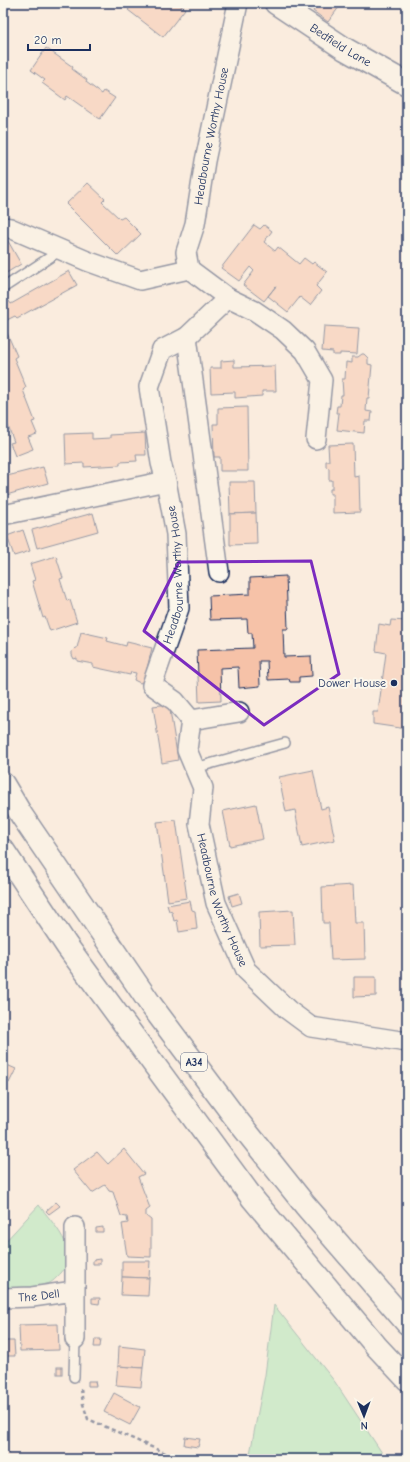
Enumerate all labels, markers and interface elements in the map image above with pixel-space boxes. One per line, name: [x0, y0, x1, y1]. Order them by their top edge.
street label: Bedfield Lane: [307, 21, 374, 69]
scale bar: [28, 26, 90, 52]
text: 20 m: [34, 33, 62, 47]
street label: Headbourne Worthy House: [191, 66, 231, 206]
street label: Headbourne Worthy House: [160, 505, 186, 646]
place label: Dower House: [318, 676, 386, 690]
marker: Dower House: [389, 678, 399, 688]
street label: Headbourne Worthy House: [194, 832, 251, 969]
road number: A34: [181, 1053, 207, 1071]
street label: The Dell: [18, 1286, 60, 1304]
north arrow: [344, 1396, 384, 1436]
text: N: [360, 1419, 368, 1432]

